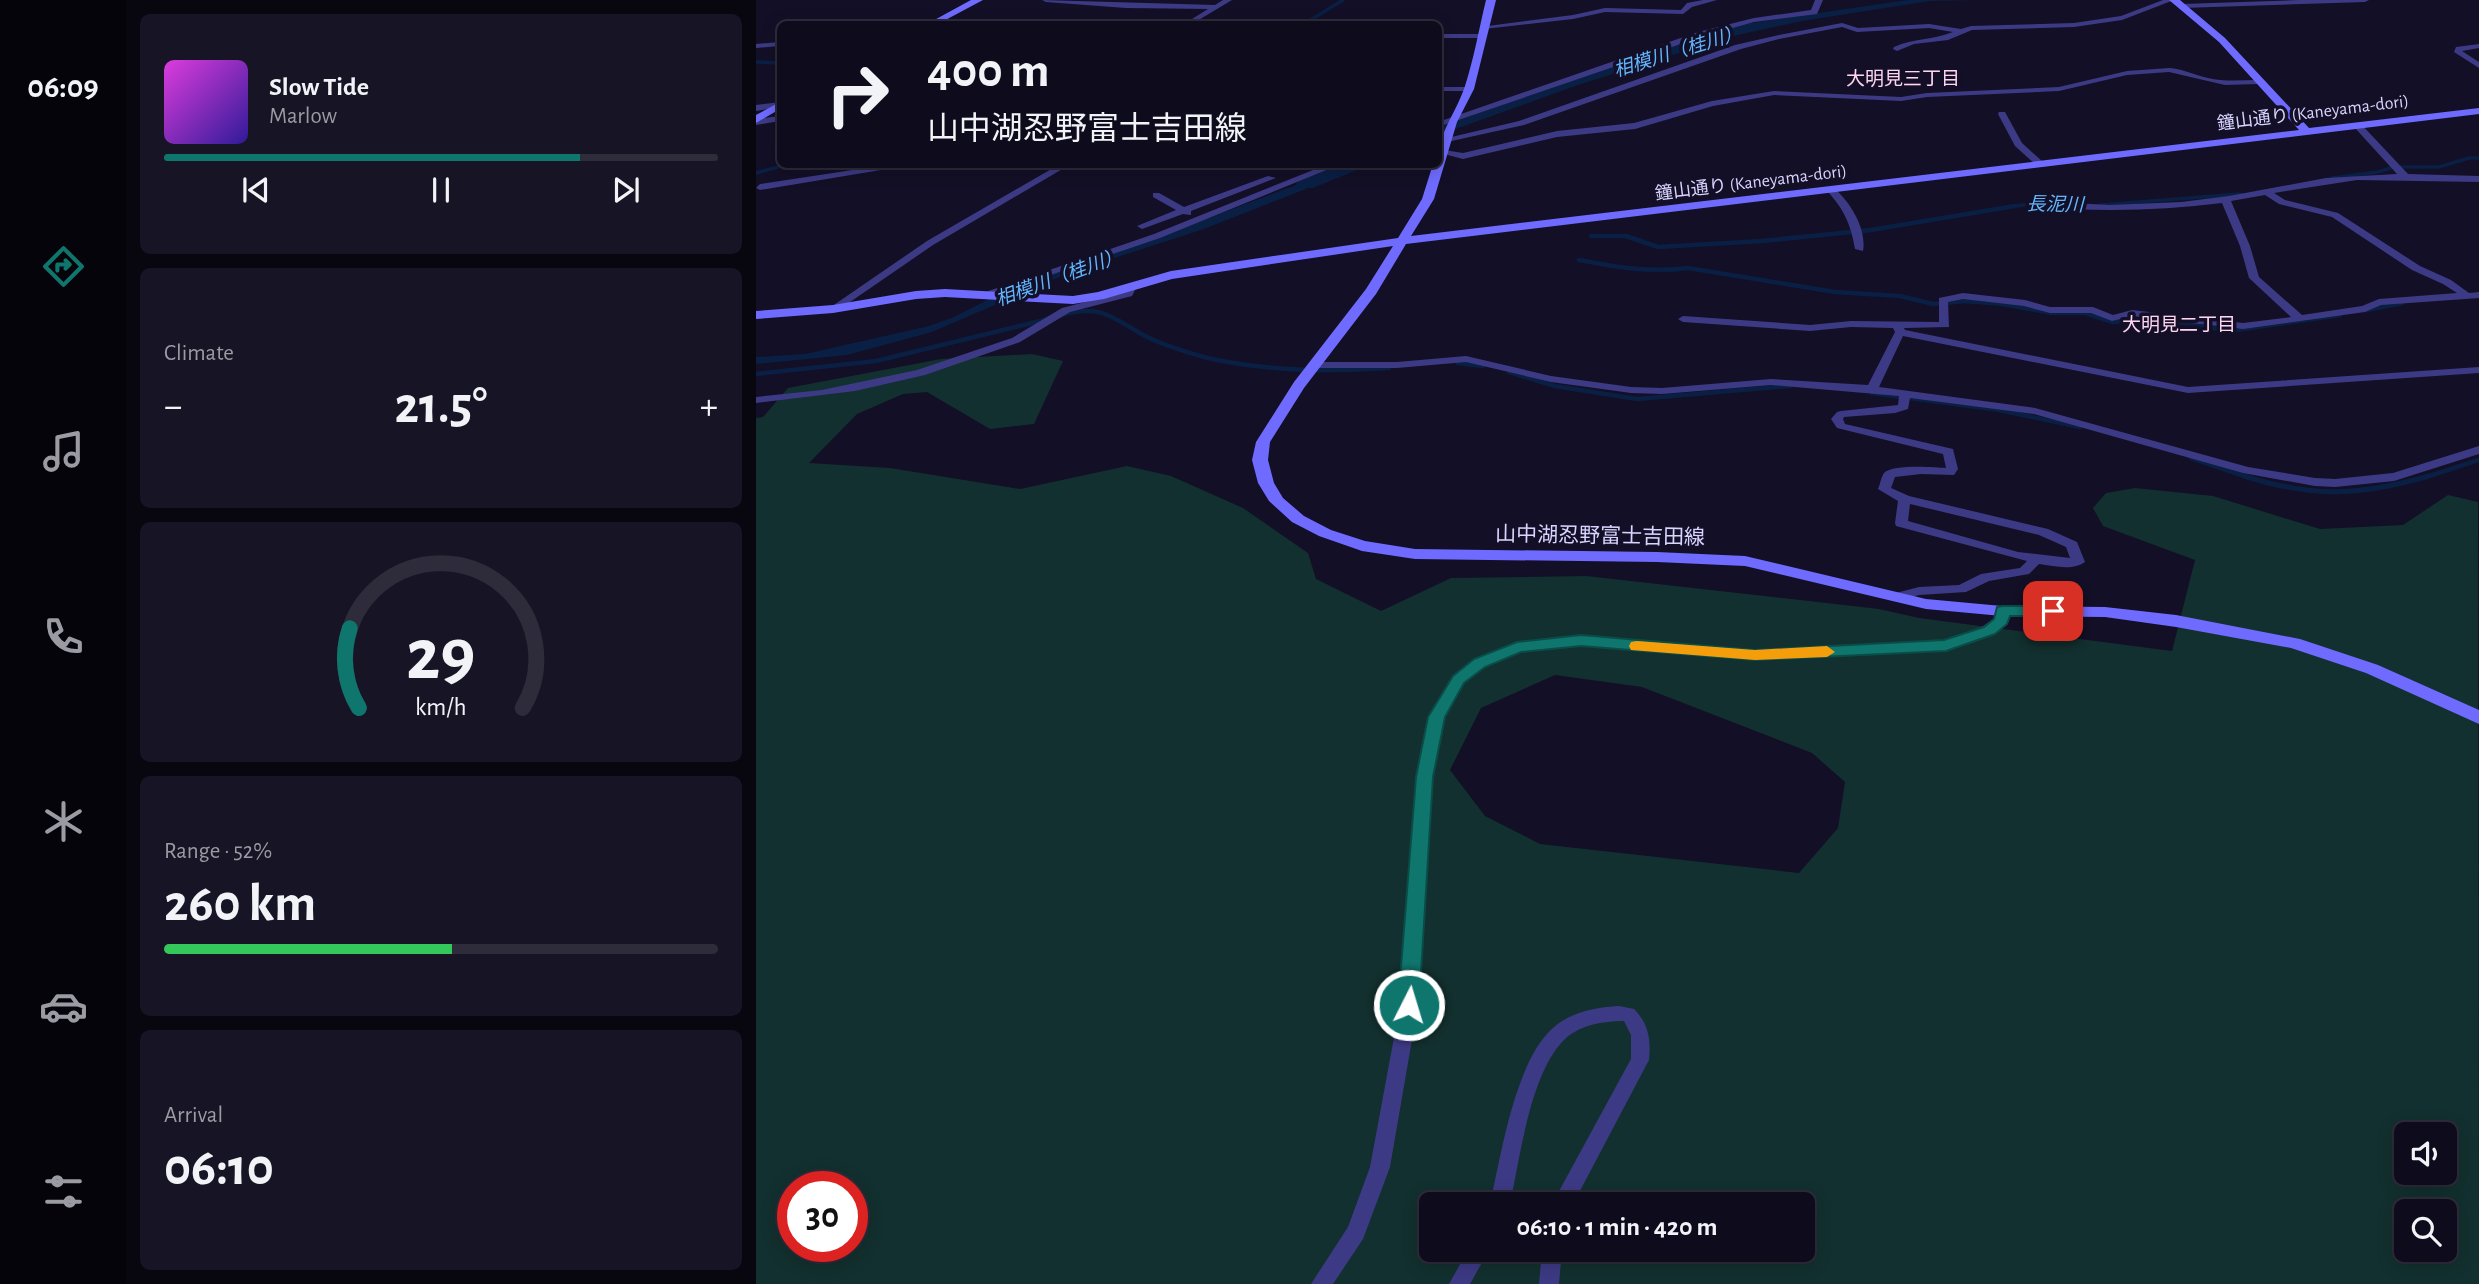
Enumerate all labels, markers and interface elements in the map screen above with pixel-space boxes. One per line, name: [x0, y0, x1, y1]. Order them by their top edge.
water label: 相模川（桂川）: [1611, 22, 1744, 81]
text: 400 m: [927, 47, 1050, 96]
icon: right: [812, 49, 903, 140]
district label: 大明見三丁目: [1846, 69, 1960, 89]
text: 06:09: [27, 71, 99, 103]
text: Slow Tide: [269, 74, 369, 100]
street label: 鐘山通り (Kaneyama-dori): [2216, 90, 2410, 134]
text: Marlow: [269, 105, 337, 128]
text: 山中湖忍野富士吉田線: [927, 113, 1247, 145]
street label: 鐘山通り (Kaneyama-dori): [1654, 160, 1848, 204]
icon: previous: [237, 171, 275, 209]
icon: pause: [422, 171, 460, 209]
icon: next: [607, 171, 645, 209]
water label: 長泥川: [2026, 194, 2086, 215]
icon: directions: [39, 242, 88, 291]
water label: 相模川（桂川）: [993, 244, 1125, 310]
district label: 大明見二丁目: [2122, 315, 2236, 335]
text: Climate: [164, 342, 234, 365]
text: 21.5°: [395, 380, 487, 432]
text: −: [164, 388, 182, 426]
text: +: [700, 388, 718, 426]
icon: music: [39, 427, 88, 476]
street label: 山中湖忍野富士吉田線: [1495, 523, 1705, 548]
pin: [2023, 581, 2083, 641]
icon: arrive: [2034, 592, 2072, 630]
icon: phone: [39, 612, 88, 661]
text: 29: [406, 620, 476, 693]
text: km/h: [415, 695, 467, 720]
icon: climate: [39, 797, 88, 846]
text: Range · 52%: [164, 840, 272, 863]
text: 260 km: [164, 878, 316, 930]
position arrow: [1372, 968, 1446, 1042]
icon: car: [39, 982, 88, 1031]
text: Arrival: [164, 1104, 223, 1127]
map controls: [2394, 1122, 2457, 1262]
button: sound: [2394, 1122, 2457, 1185]
text: 06:10: [164, 1142, 274, 1194]
icon: filters: [39, 1167, 88, 1216]
speed limit sign: 30: [777, 1171, 868, 1262]
button: search: [2394, 1199, 2457, 1262]
text: 06:10 · 1 min · 420 m: [1516, 1214, 1718, 1240]

